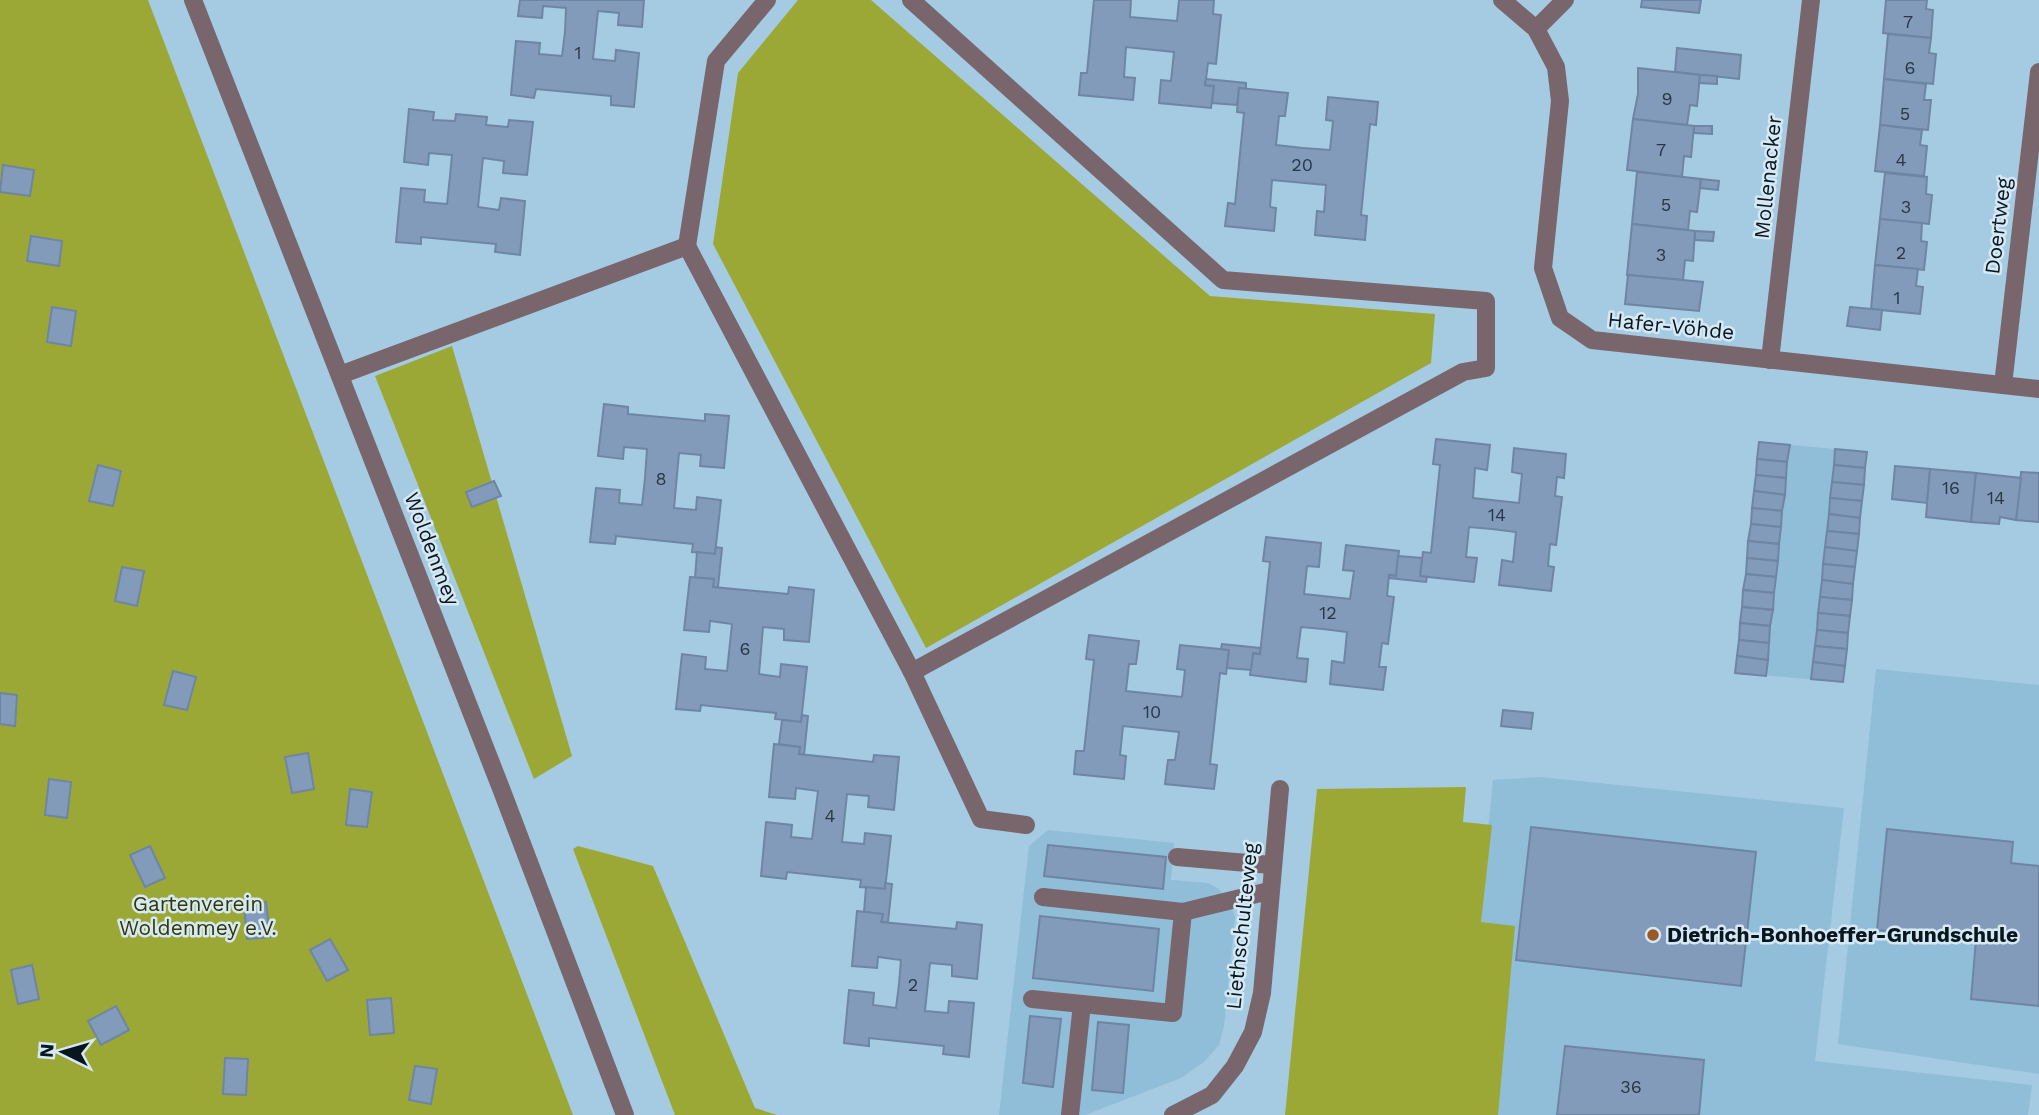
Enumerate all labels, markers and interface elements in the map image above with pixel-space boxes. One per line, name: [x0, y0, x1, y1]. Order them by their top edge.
house number: 7: [1903, 11, 1913, 32]
house number: 1: [574, 42, 582, 63]
house number: 6: [1905, 57, 1915, 78]
house number: 9: [1661, 88, 1673, 109]
house number: 5: [1900, 103, 1910, 124]
street label: Mollenacker: [1749, 113, 1786, 240]
house number: 7: [1656, 139, 1666, 160]
house number: 4: [1896, 149, 1907, 170]
house number: 20: [1291, 154, 1313, 175]
street label: Doertweg: [1979, 175, 2016, 276]
house number: 5: [1661, 194, 1671, 215]
house number: 3: [1901, 196, 1911, 217]
house number: 2: [1896, 242, 1906, 263]
house number: 3: [1656, 244, 1666, 265]
house number: 1: [1893, 287, 1901, 308]
street label: Hafer-Vöhde: [1606, 306, 1736, 345]
house number: 8: [655, 468, 667, 489]
house number: 16: [1942, 477, 1960, 498]
house number: 14: [1987, 487, 2005, 508]
street label: Woldenmey: [399, 489, 466, 609]
house number: 14: [1488, 504, 1506, 525]
house number: 12: [1319, 602, 1337, 623]
house number: 6: [740, 638, 750, 659]
house number: 10: [1143, 701, 1161, 722]
house number: 4: [825, 805, 836, 826]
street label: Liethschulteweg: [1220, 840, 1263, 1011]
park label: Gartenverein Woldenmey e.V.: [119, 891, 277, 940]
place label: Dietrich-Bonhoeffer-Grundschule: [1667, 922, 2018, 947]
marker: Dietrich-Bonhoeffer-Grundschule: [1645, 927, 1661, 943]
house number: 2: [908, 974, 918, 995]
north arrow: [28, 1017, 98, 1087]
text: N: [34, 1043, 59, 1059]
house number: 36: [1620, 1076, 1642, 1097]

